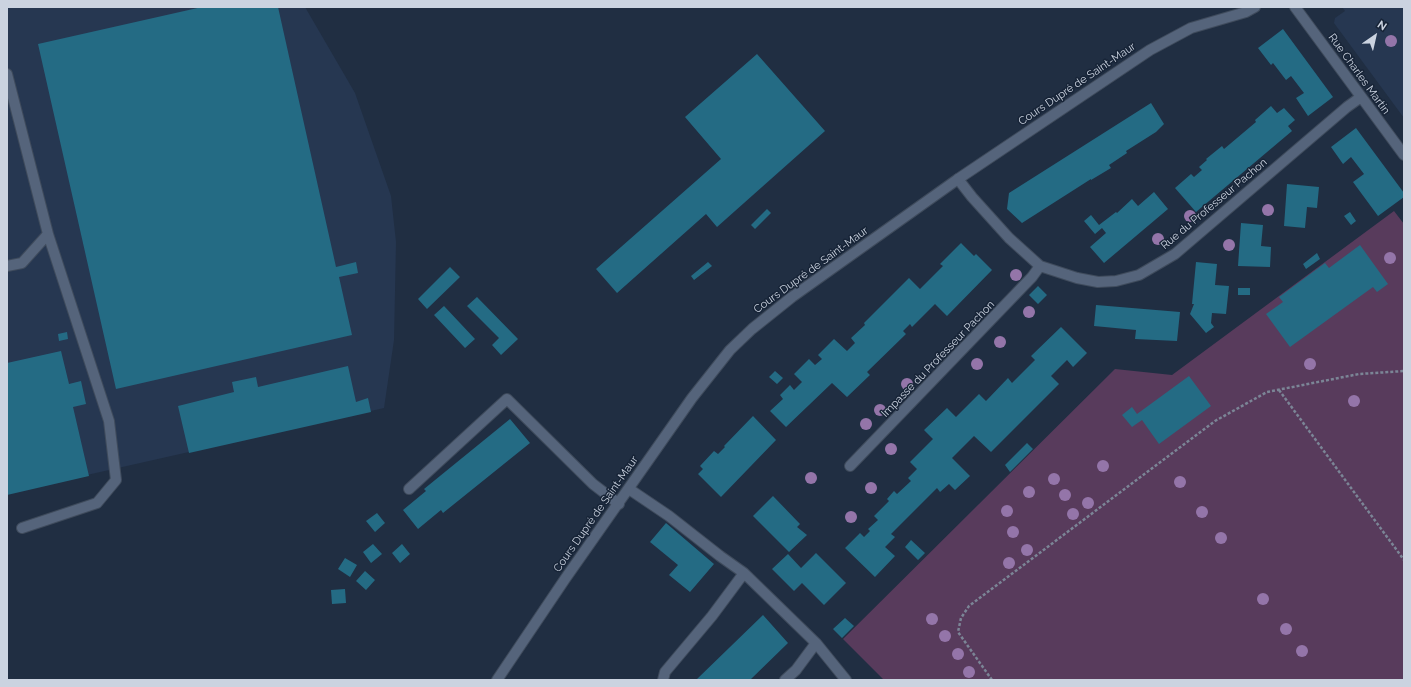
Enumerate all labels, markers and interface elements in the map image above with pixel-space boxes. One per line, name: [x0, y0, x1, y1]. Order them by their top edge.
north arrow: [1355, 16, 1395, 56]
text: N: [1375, 18, 1389, 33]
street label: Rue Charles Martin: [1325, 31, 1393, 117]
street label: Cours Dupré de Saint-Maur: [1016, 40, 1138, 128]
street label: Rue du Professeur Pachon: [1158, 156, 1270, 252]
street label: Cours Dupré de Saint-Maur: [751, 224, 871, 316]
street label: Impasse du Professeur Pachon: [879, 298, 997, 420]
street label: Cours Dupré de Saint-Maur: [551, 453, 641, 575]

